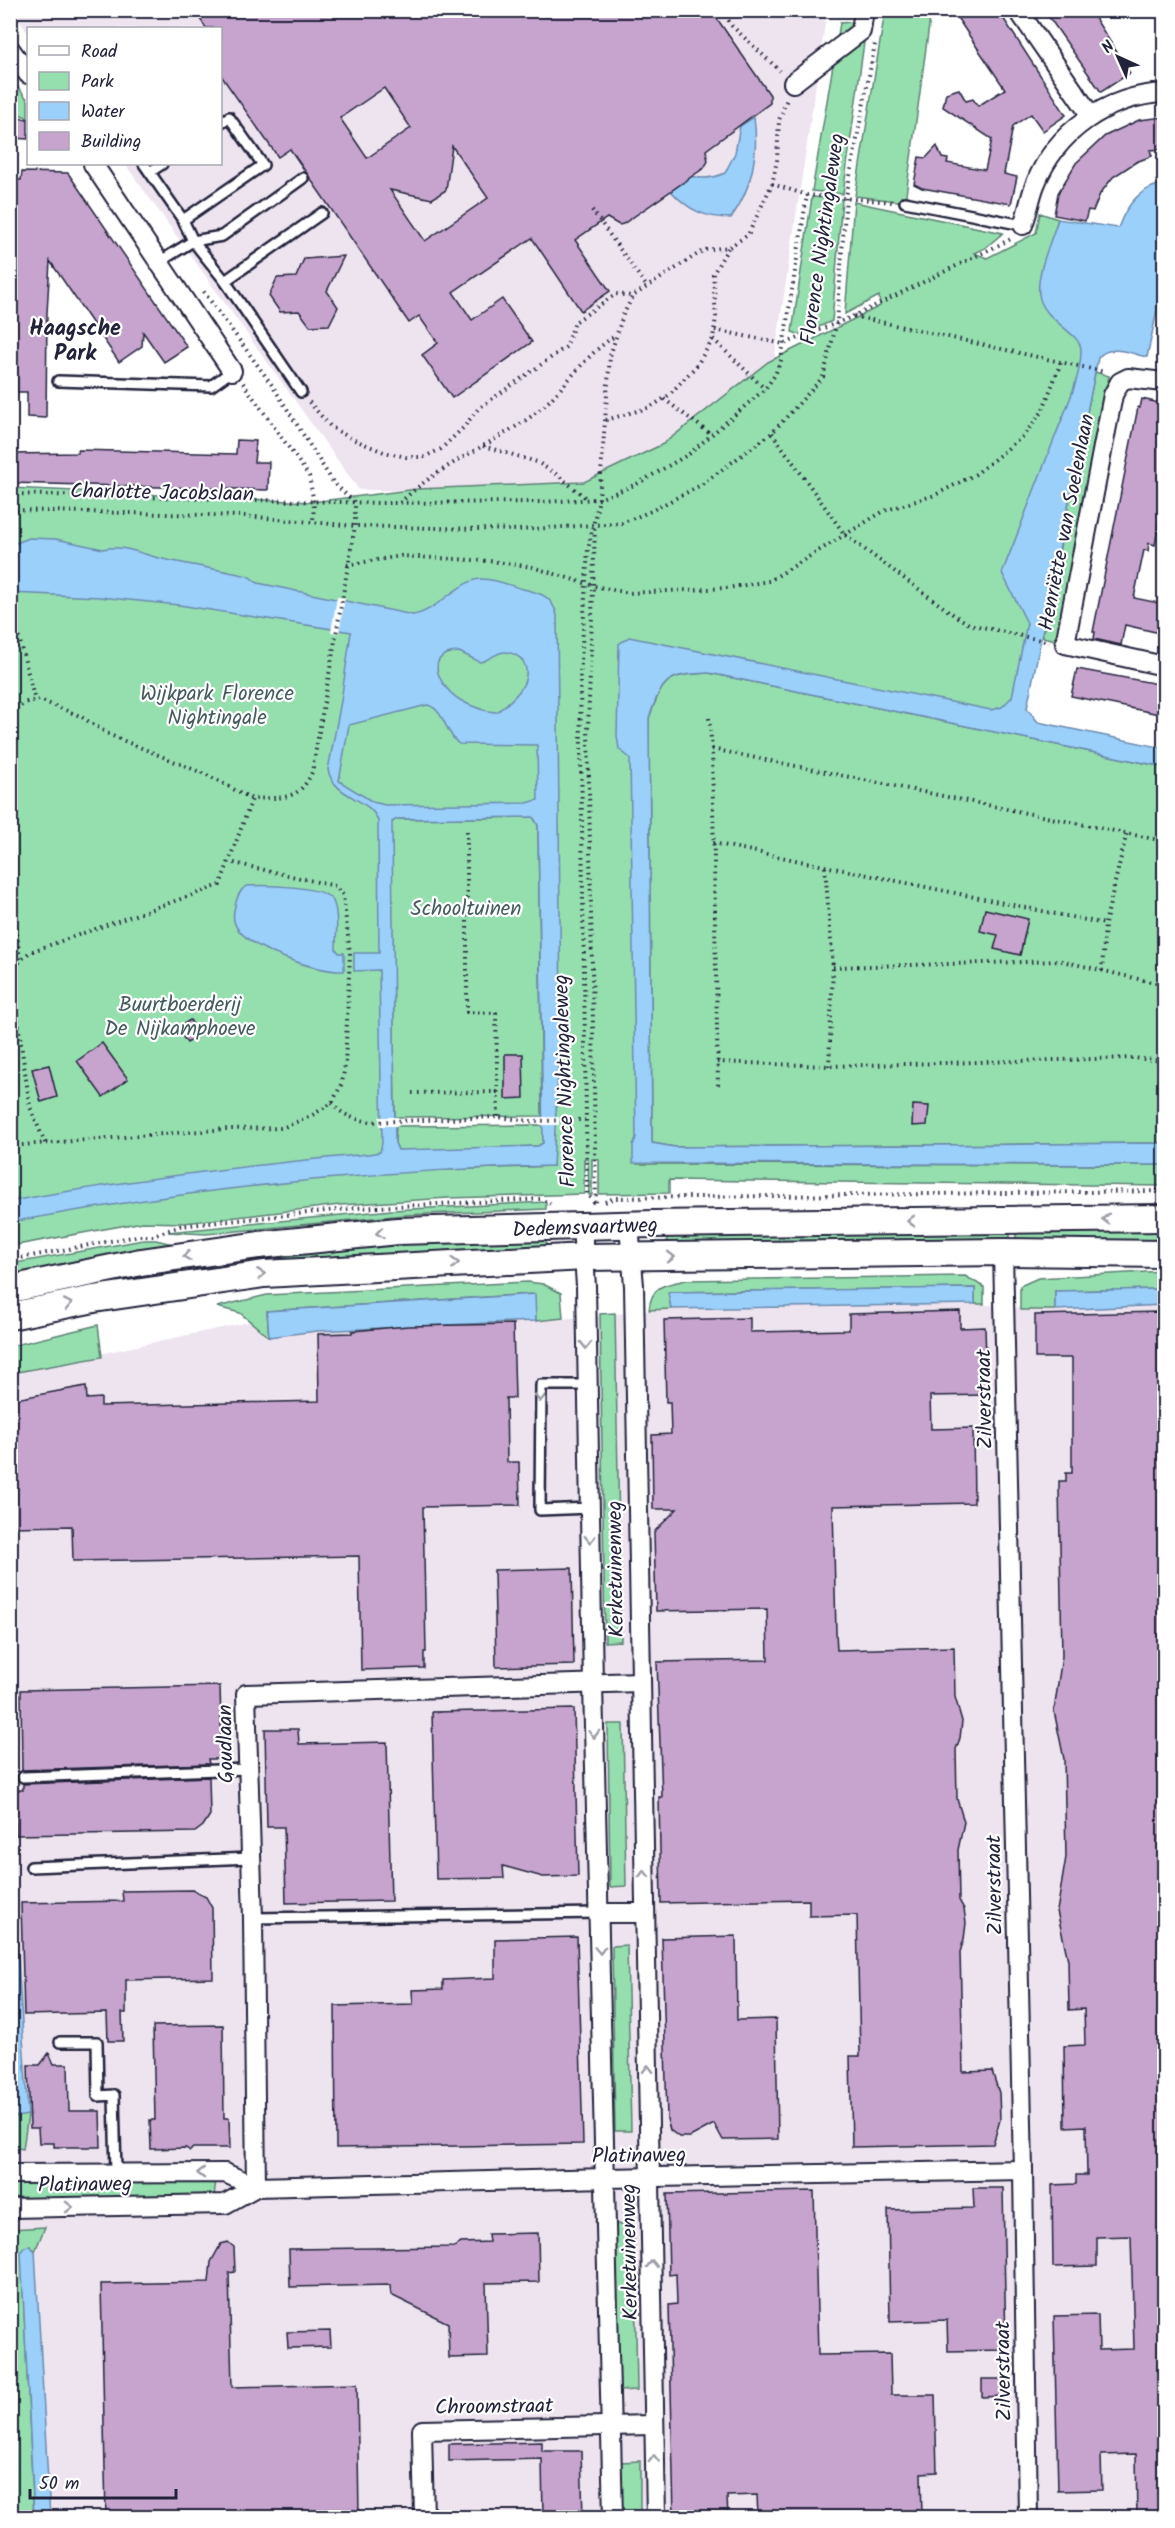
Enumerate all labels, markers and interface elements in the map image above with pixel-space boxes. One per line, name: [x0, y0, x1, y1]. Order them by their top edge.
legend: [27, 27, 222, 165]
north arrow: [1088, 27, 1148, 87]
text: N: [1096, 35, 1121, 60]
text: Road: [81, 38, 118, 67]
text: Park: [81, 68, 114, 97]
text: Water: [81, 98, 126, 127]
text: Building: [81, 128, 141, 157]
street label: Florence Nightingaleweg: [792, 131, 855, 347]
district label: Haagsche Park: [29, 312, 121, 372]
street label: Henriëtte van Soelenlaan: [1030, 411, 1105, 634]
street label: Charlotte Jacobslaan: [70, 475, 254, 512]
park label: Wijkpark Florence Nightingale: [140, 678, 294, 735]
park label: Schooltuinen: [411, 893, 522, 926]
street label: Florence Nightingaleweg: [545, 974, 586, 1188]
park label: Buurtboerderij De Nijkamphoeve: [105, 989, 256, 1046]
street label: Dedemsvaartweg: [512, 1209, 658, 1248]
one-way arrow: [1102, 1213, 1111, 1225]
one-way arrow: [907, 1215, 916, 1228]
one-way arrow: [376, 1226, 385, 1239]
one-way arrow: [182, 1249, 191, 1261]
one-way arrow: [667, 1251, 676, 1263]
one-way arrow: [451, 1257, 460, 1270]
one-way arrow: [256, 1269, 265, 1281]
one-way arrow: [63, 1298, 73, 1311]
one-way arrow: [580, 1340, 592, 1349]
street label: Zilverstraat: [968, 1348, 1003, 1449]
one-way arrow: [534, 1393, 547, 1402]
street label: Kerketuinenweg: [599, 1500, 634, 1638]
one-way arrow: [584, 1535, 596, 1544]
street label: Goudlaan: [209, 1704, 244, 1784]
one-way arrow: [588, 1730, 600, 1739]
street label: Zilverstraat: [978, 1834, 1013, 1935]
one-way arrow: [638, 1870, 650, 1879]
one-way arrow: [594, 1946, 606, 1955]
one-way arrow: [642, 2065, 655, 2074]
street label: Platinaweg: [592, 2139, 686, 2174]
one-way arrow: [197, 2167, 206, 2179]
street label: Platinaweg: [38, 2168, 132, 2203]
street label: Kerketuinenweg: [613, 2183, 648, 2321]
one-way arrow: [64, 2200, 73, 2213]
one-way arrow: [646, 2260, 658, 2269]
street label: Zilverstraat: [987, 2320, 1022, 2421]
street label: Chroomstraat: [435, 2390, 554, 2425]
one-way arrow: [648, 2455, 660, 2464]
scale bar: [30, 2462, 176, 2500]
text: 50 m: [39, 2470, 79, 2499]

